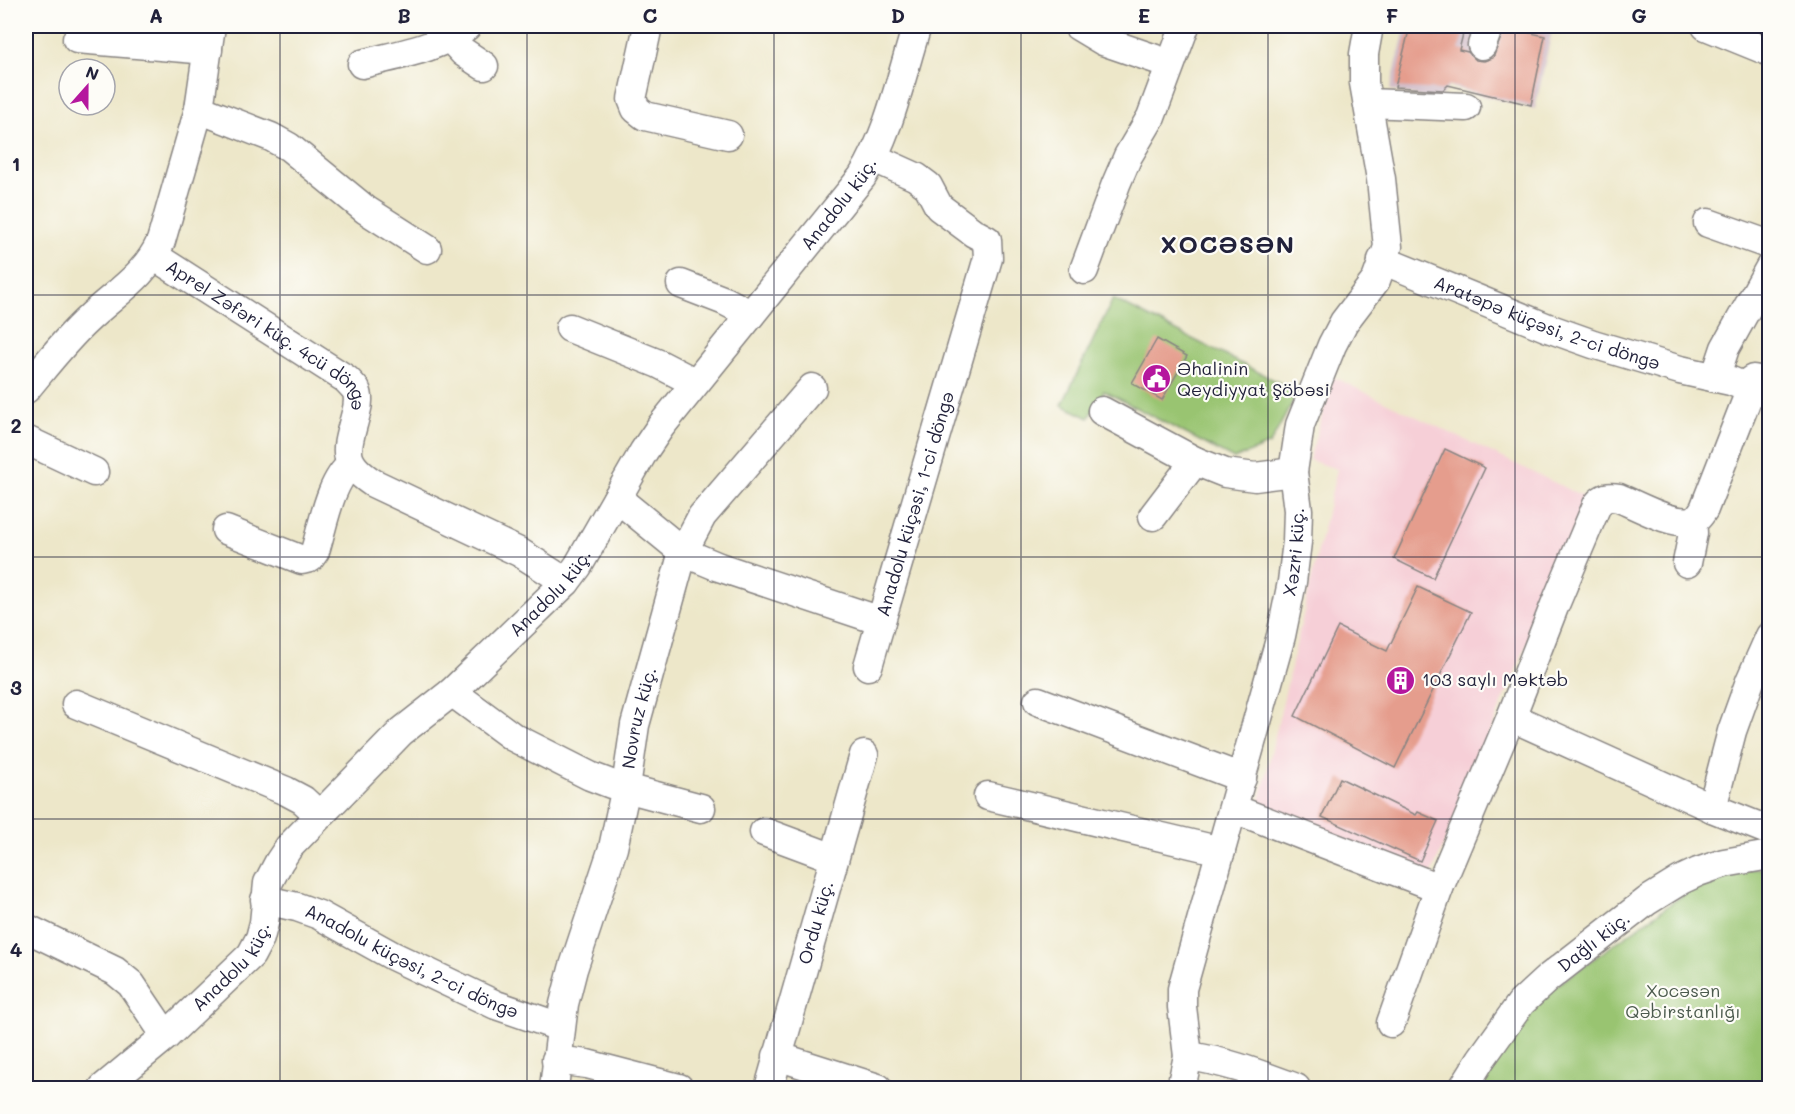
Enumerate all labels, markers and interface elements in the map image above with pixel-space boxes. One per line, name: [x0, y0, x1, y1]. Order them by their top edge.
text: A: [149, 2, 163, 28]
text: B: [397, 2, 411, 28]
text: C: [643, 2, 658, 28]
text: D: [891, 2, 905, 28]
text: E: [1138, 2, 1150, 28]
text: F: [1386, 2, 1399, 28]
text: G: [1631, 2, 1647, 28]
north arrow: [57, 57, 117, 117]
text: N: [83, 61, 102, 85]
text: 1: [12, 150, 20, 176]
street label: Anadolu küç.: [795, 153, 882, 255]
district label: XOCƏSƏN: [1161, 228, 1295, 259]
street label: Aprel Zəfəri küç. 4cü döngə: [162, 254, 371, 412]
street label: Aratəpə küçəsi, 2-ci döngə: [1431, 270, 1663, 374]
place label: Əhalinin Qeydiyyat Şöbəsi: [1177, 356, 1330, 401]
public building icon: Əhalinin Qeydiyyat Şöbəsi: [1140, 363, 1172, 395]
street label: Anadolu küçəsi, 1-ci döngə: [870, 388, 959, 619]
text: 2: [10, 412, 22, 438]
street label: Xəzri küç.: [1276, 507, 1309, 598]
street label: Anadolu küç.: [504, 545, 596, 641]
street label: Novruz küç.: [616, 664, 662, 770]
building icon: 103 saylı Məktəb: [1385, 664, 1417, 696]
place label: 103 saylı Məktəb: [1422, 667, 1568, 691]
text: 3: [10, 674, 22, 700]
street label: Ordu küç.: [792, 878, 839, 967]
street label: Anadolu küçəsi, 2-ci döngə: [302, 898, 522, 1023]
street label: Dağlı küç.: [1552, 906, 1634, 977]
street label: Anadolu küç.: [186, 920, 275, 1016]
text: 4: [10, 936, 23, 962]
park label: Xocəsən Qəbirstanlığı: [1625, 978, 1741, 1023]

